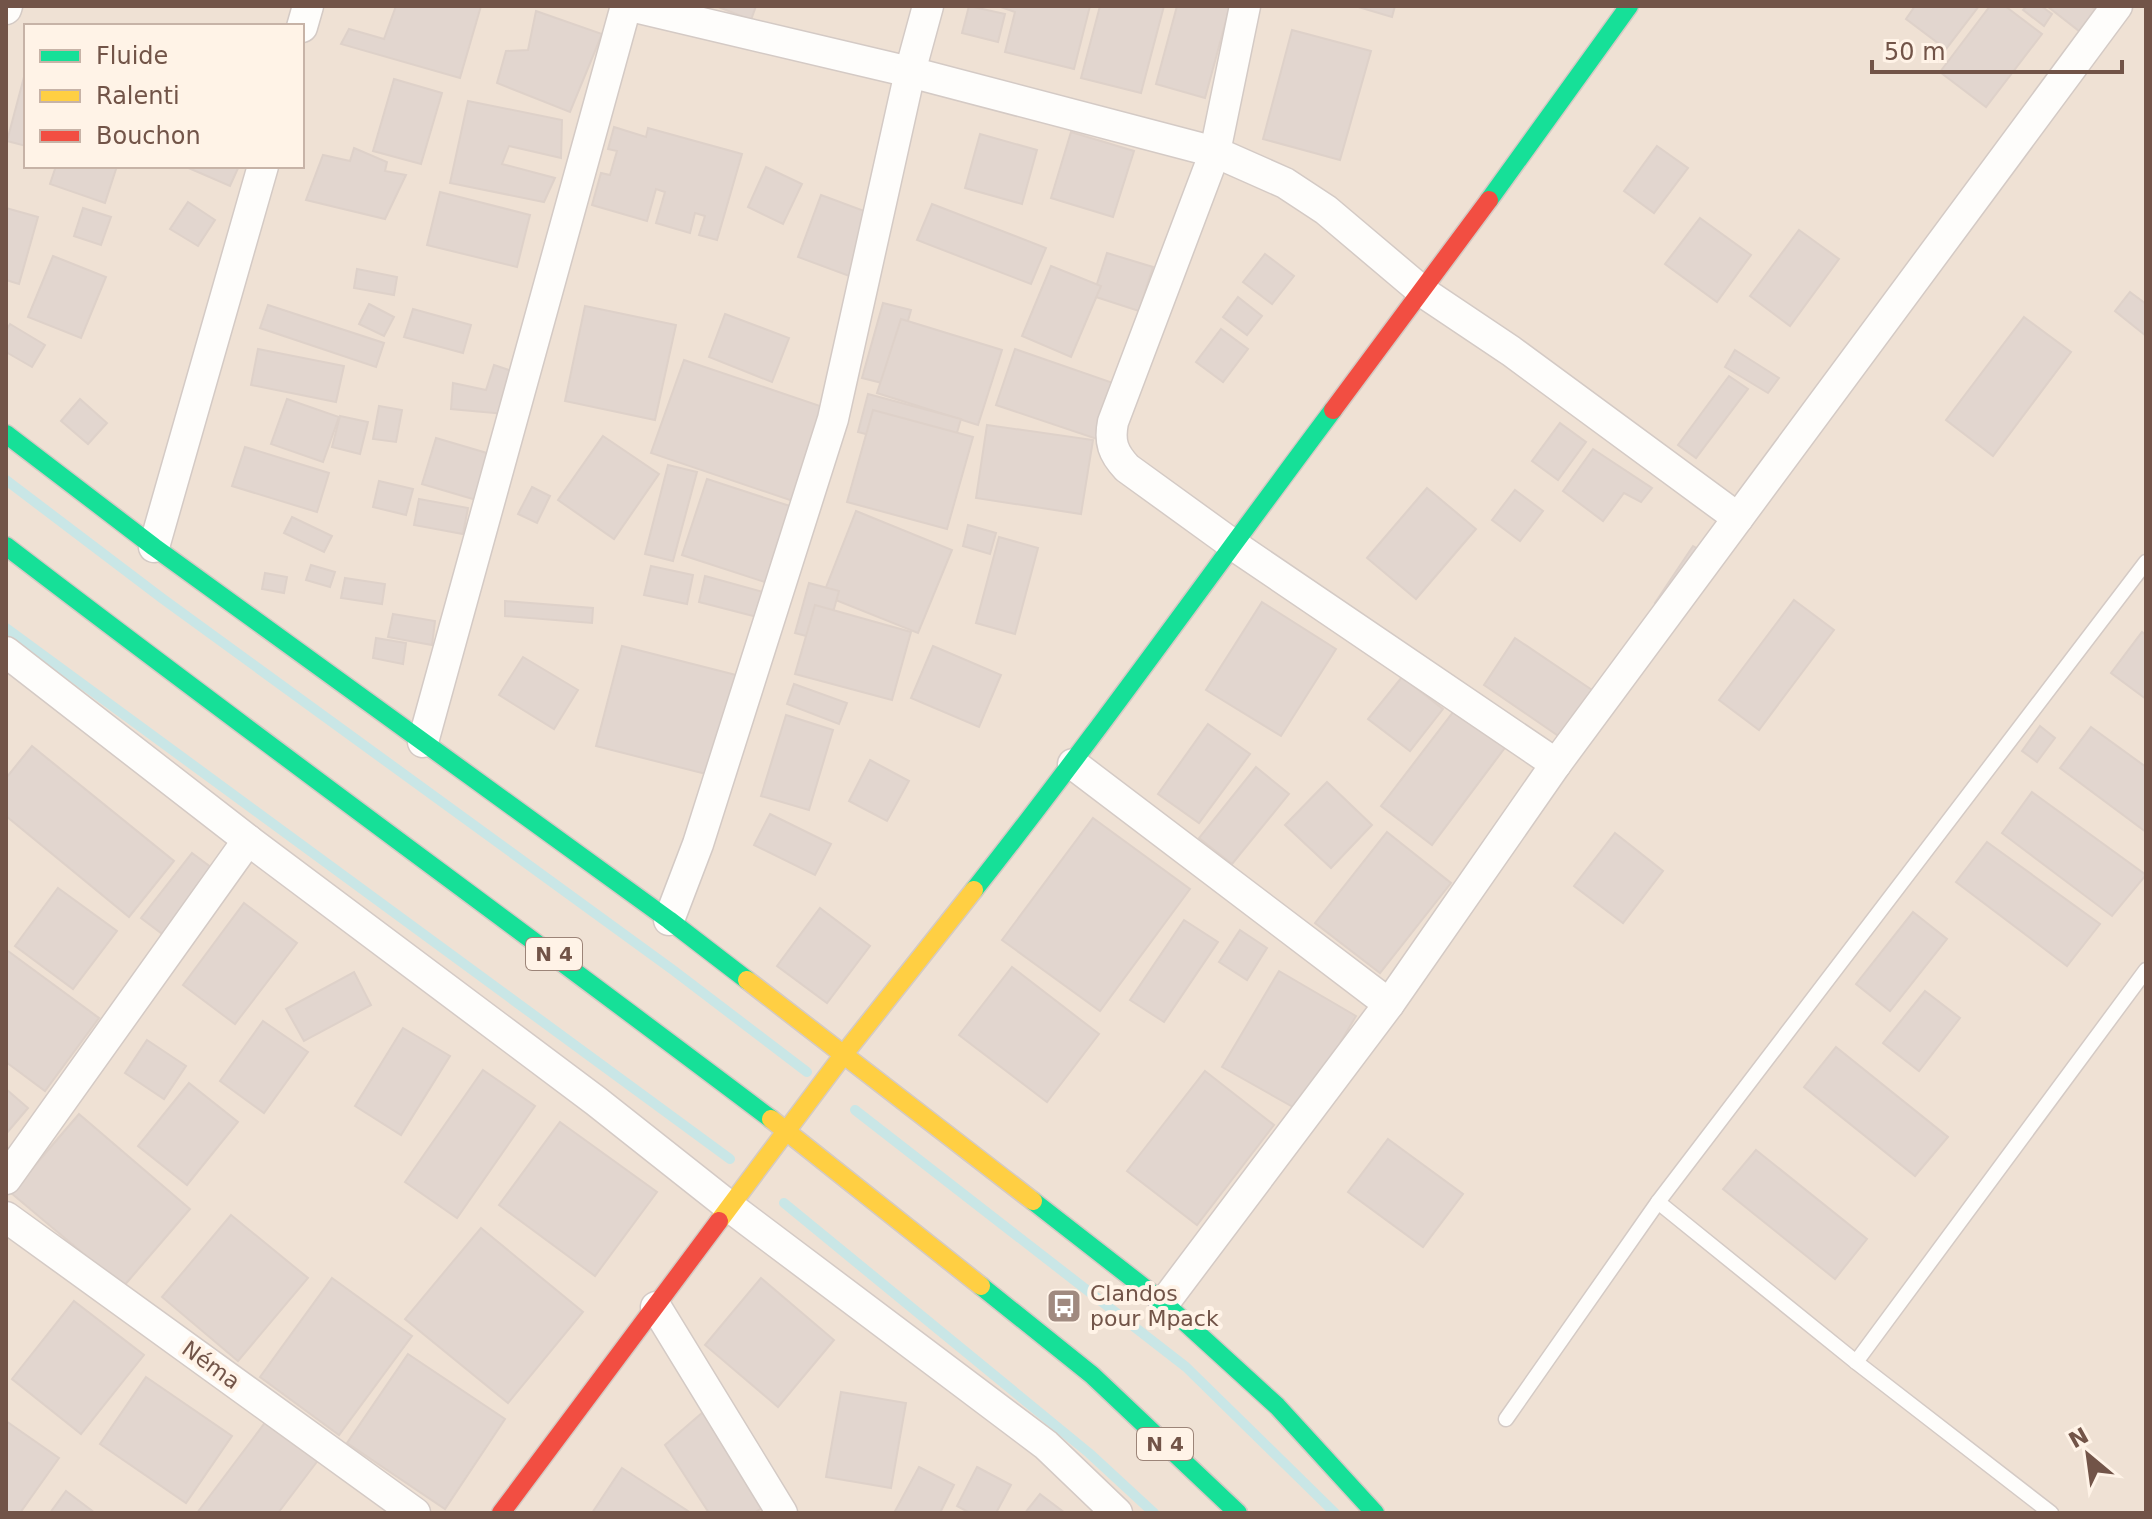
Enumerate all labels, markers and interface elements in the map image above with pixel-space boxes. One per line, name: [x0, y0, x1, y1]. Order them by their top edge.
legend: [24, 24, 304, 168]
scale bar: [1872, 24, 2122, 74]
text: 50 m: [1884, 38, 1946, 66]
text: Fluide: [96, 42, 168, 70]
text: Ralenti: [96, 82, 180, 110]
text: Bouchon: [96, 122, 201, 150]
road number: N 4: [526, 938, 582, 970]
place label: Clandos pour Mpack: [1090, 1281, 1219, 1331]
bus stop icon: Clandos pour Mpack: [1045, 1287, 1083, 1325]
street label: Néma: [177, 1336, 245, 1394]
north arrow: [2048, 1415, 2128, 1495]
text: N: [2064, 1423, 2093, 1453]
road number: N 4: [1137, 1428, 1193, 1460]

